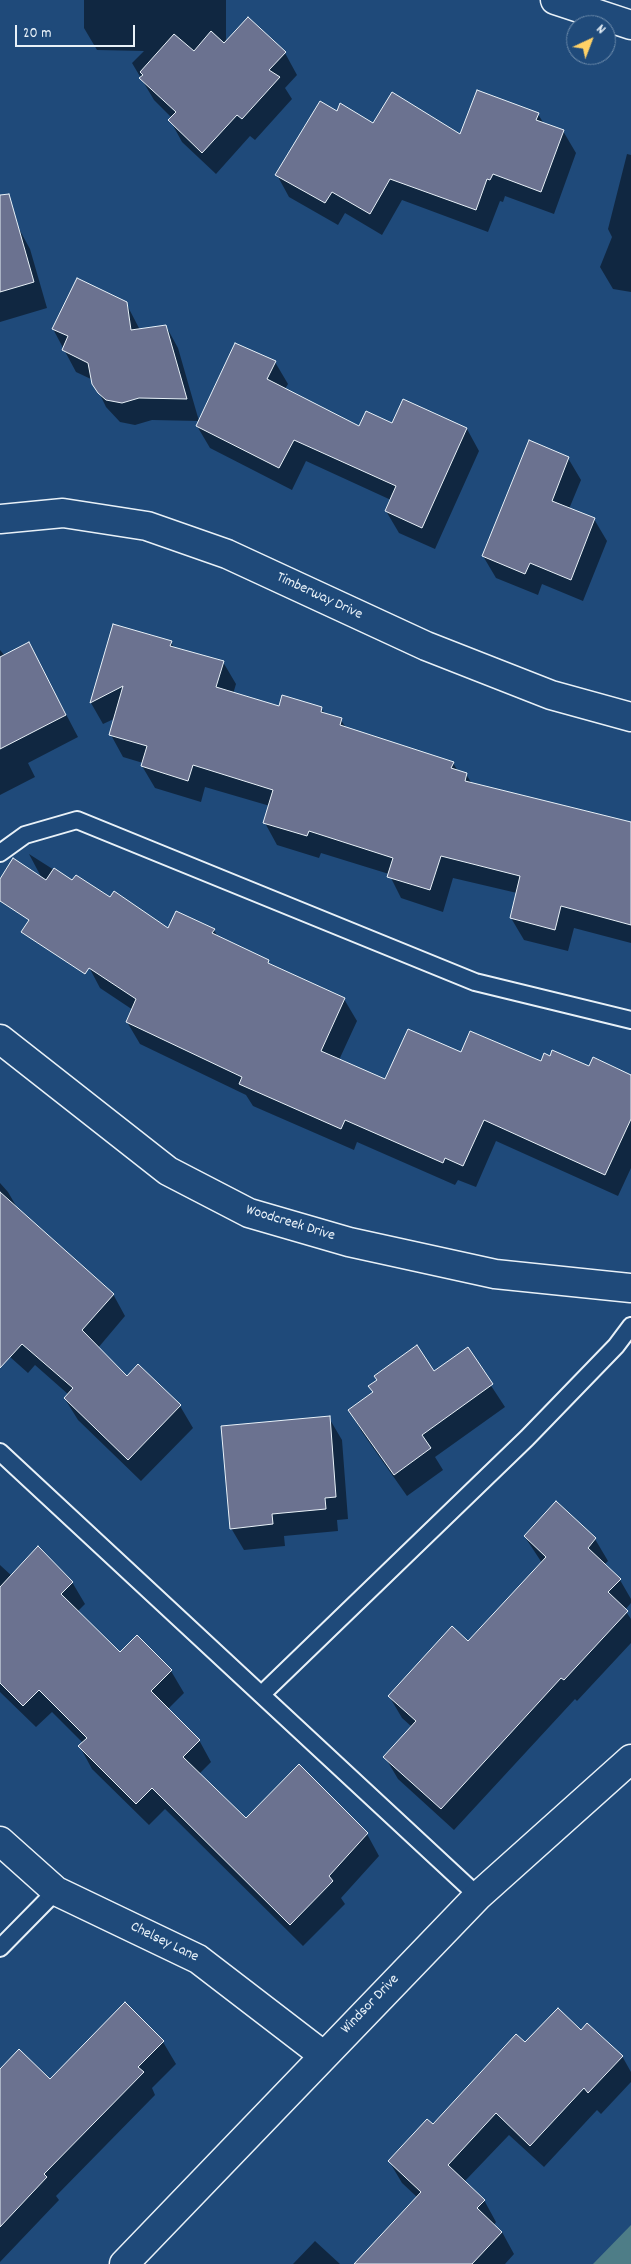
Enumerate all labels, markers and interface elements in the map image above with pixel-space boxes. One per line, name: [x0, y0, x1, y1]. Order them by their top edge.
scale bar: [18, 15, 138, 47]
north arrow: [566, 15, 616, 65]
text: N: [591, 20, 610, 39]
text: 20 m: [23, 23, 51, 45]
street label: Timberway Drive: [273, 569, 365, 625]
street label: Woodcreek Drive: [243, 1202, 337, 1246]
street label: Chelsey Lane: [127, 1919, 201, 1967]
street label: Windsor Drive: [338, 1971, 404, 2039]

